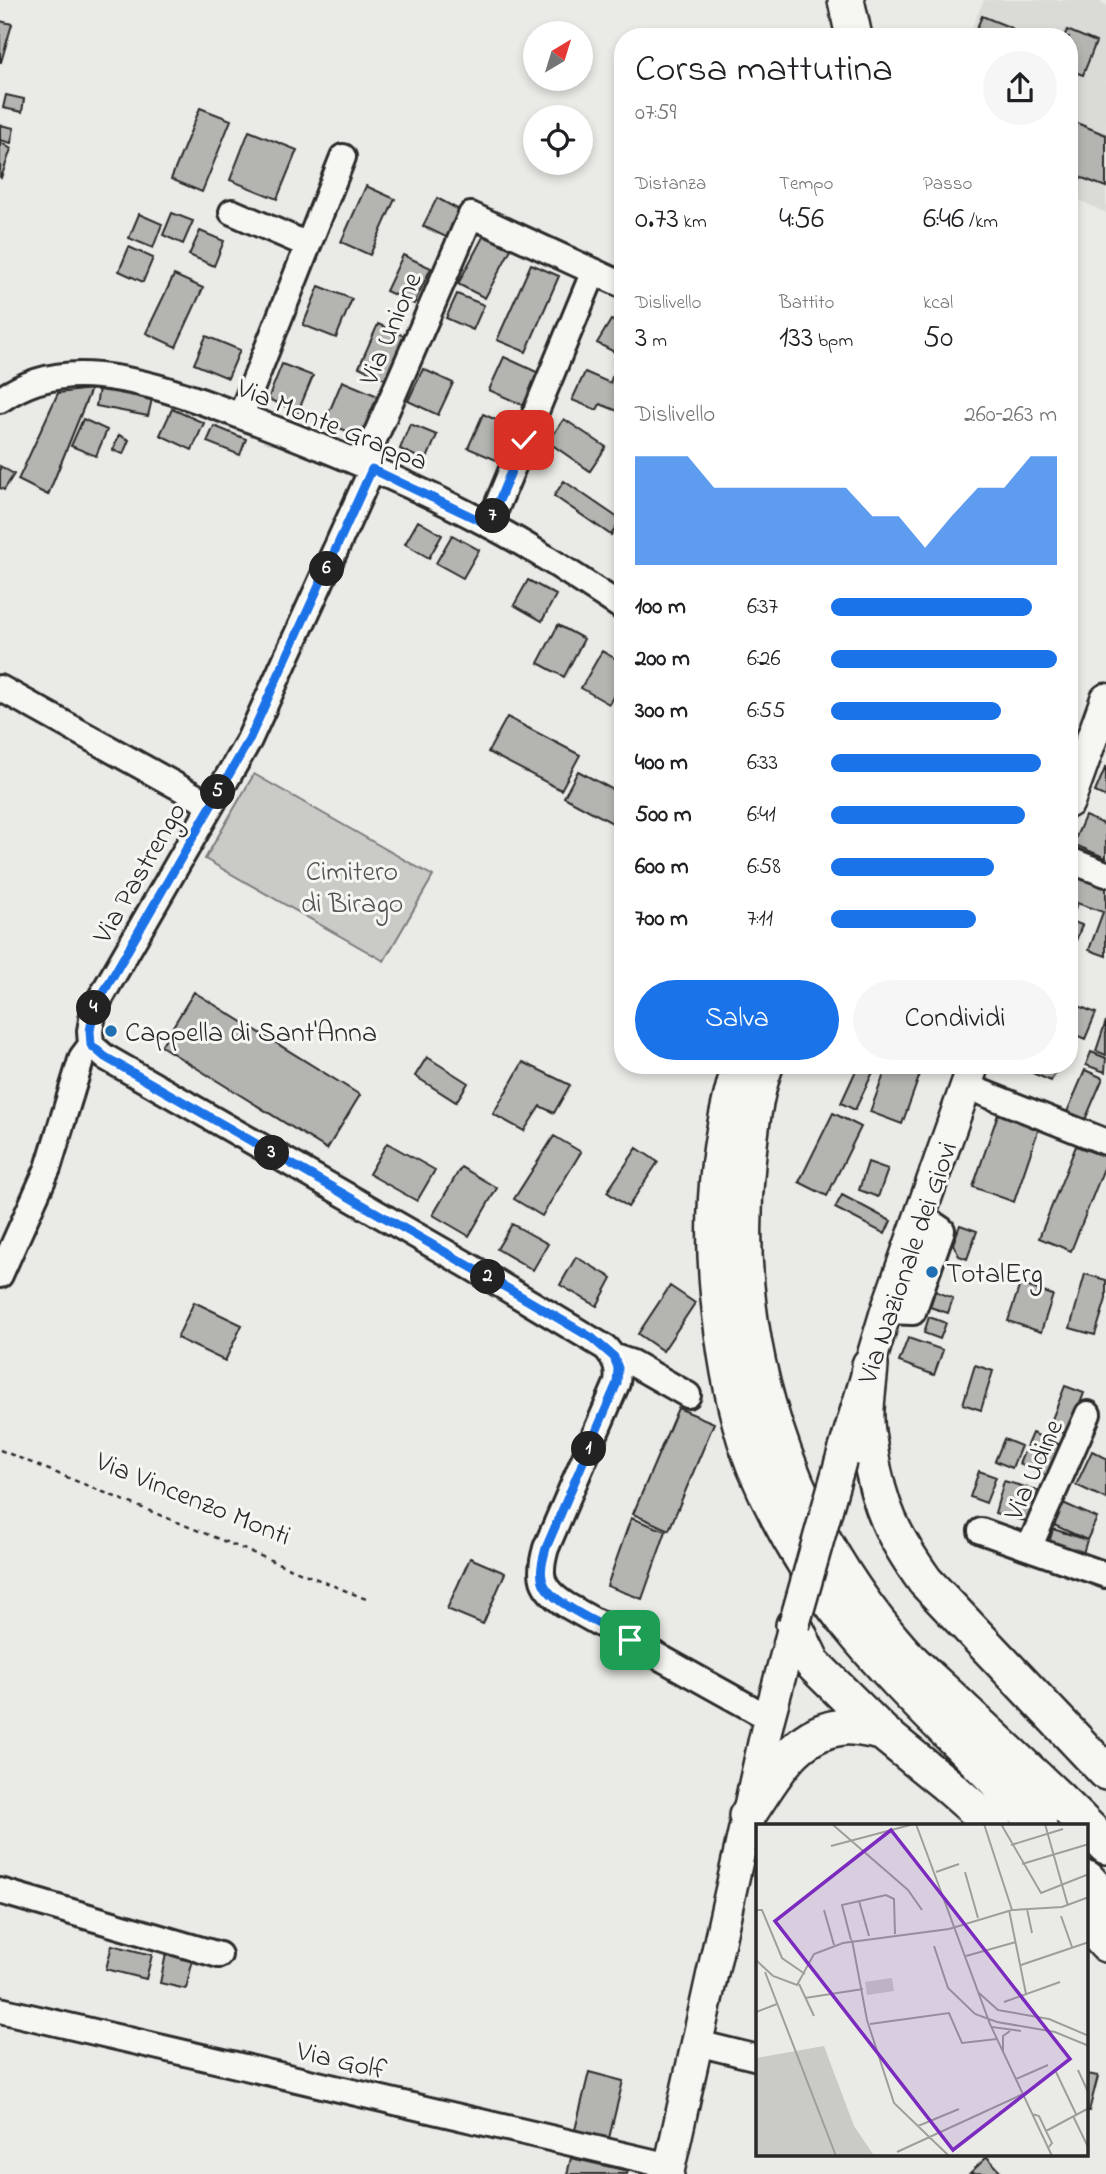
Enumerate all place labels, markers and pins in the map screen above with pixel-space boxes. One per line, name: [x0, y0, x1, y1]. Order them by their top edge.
pin: [494, 410, 554, 470]
pin: 7: [476, 498, 510, 534]
pin: 6: [310, 552, 344, 586]
pin: 5: [200, 774, 235, 810]
pin: 4: [76, 990, 112, 1026]
place label: Cappella di Sant'Anna: [125, 1014, 377, 1055]
marker: Cappella di Sant'Anna: [103, 1023, 119, 1039]
pin: 3: [254, 1136, 290, 1170]
place label: TotalErg: [946, 1255, 1043, 1296]
pin: 2: [470, 1260, 505, 1294]
marker: TotalErg: [924, 1264, 940, 1280]
pin: 1: [572, 1432, 606, 1466]
pin: [600, 1610, 660, 1670]

